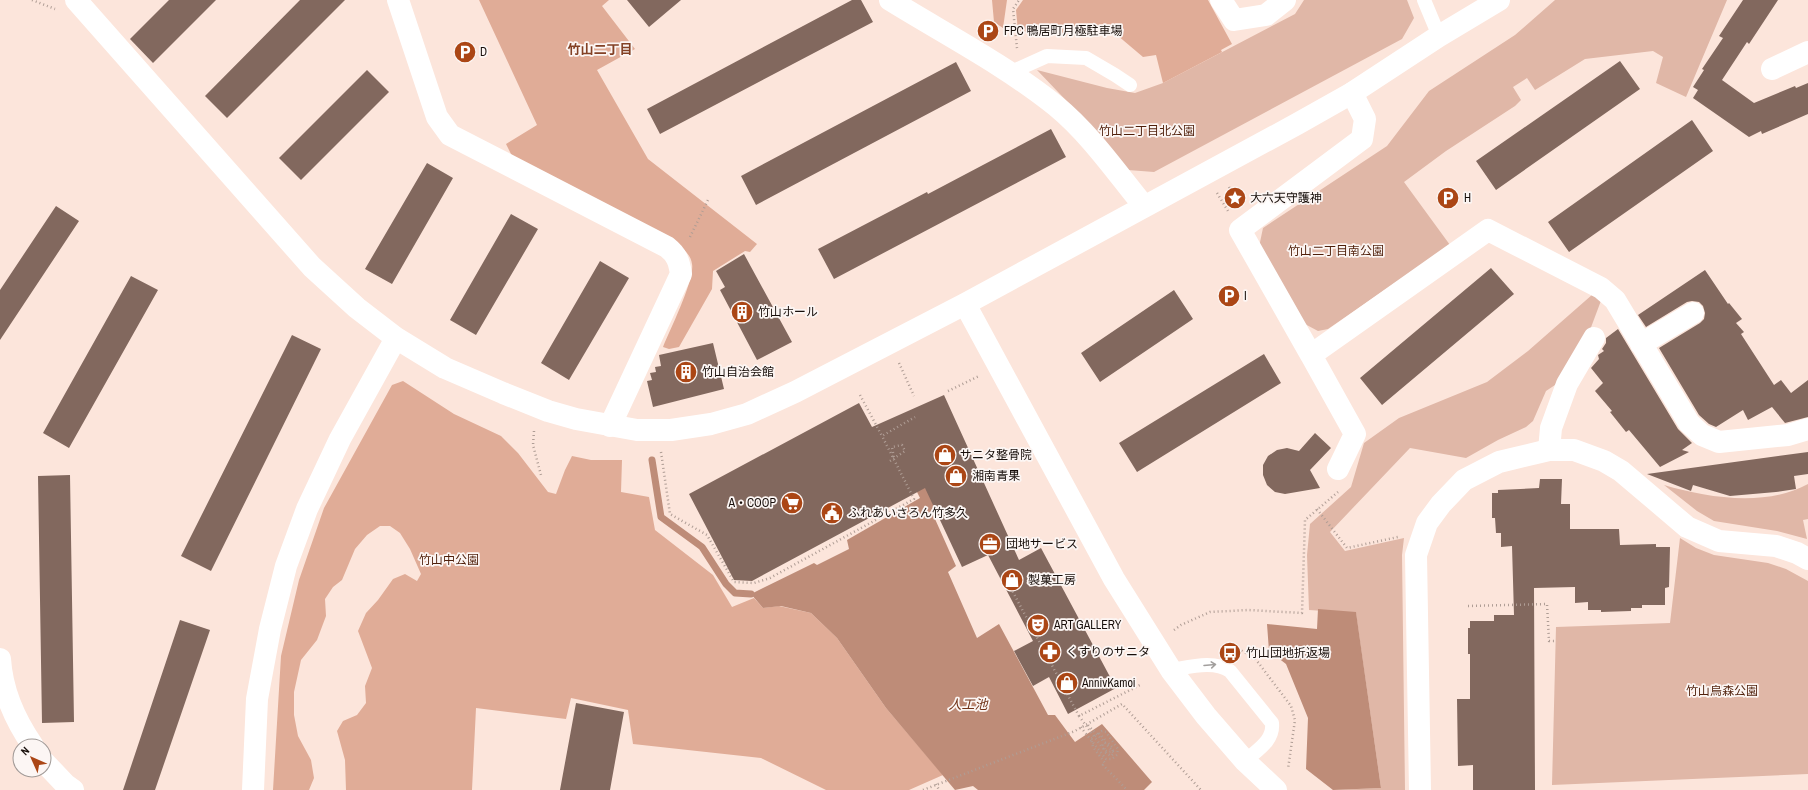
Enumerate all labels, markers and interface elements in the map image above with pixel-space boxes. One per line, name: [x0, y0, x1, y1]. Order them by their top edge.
parking icon: FPC 鴨居町月極駐車場: [975, 18, 1001, 44]
place label: FPC 鴨居町月極駐車場: [1004, 23, 1122, 39]
parking icon: D: [452, 39, 478, 65]
district label: 竹山二丁目: [567, 41, 633, 58]
place label: D: [480, 44, 487, 60]
park label: 竹山二丁目北公園: [1099, 123, 1195, 139]
place icon: 大六天守護神: [1222, 185, 1248, 211]
parking icon: H: [1435, 185, 1461, 211]
place label: 大六天守護神: [1250, 190, 1322, 206]
place label: H: [1464, 190, 1471, 206]
park label: 竹山二丁目南公園: [1288, 243, 1384, 259]
parking icon: I: [1216, 283, 1242, 309]
place label: I: [1244, 288, 1247, 304]
building icon: 竹山ホール: [729, 299, 755, 325]
place label: 竹山ホール: [758, 304, 818, 320]
building icon: 竹山自治会館: [673, 359, 699, 385]
place label: 竹山自治会館: [702, 364, 774, 380]
shop icon: サニタ整骨院: [932, 442, 958, 468]
place label: サニタ整骨院: [960, 447, 1032, 463]
shop icon: 湘南青果: [943, 463, 969, 489]
place label: 湘南青果: [972, 468, 1020, 484]
supermarket icon: A・COOP: [779, 490, 805, 516]
place label: A・COOP: [727, 495, 776, 511]
public building icon: ふれあいさろん竹多久: [819, 500, 845, 526]
place label: ふれあいさろん竹多久: [848, 505, 968, 521]
office icon: 団地サービス: [977, 531, 1003, 557]
place label: 団地サービス: [1006, 536, 1078, 552]
park label: 竹山中公園: [419, 552, 479, 568]
shop icon: 製菓工房: [999, 567, 1025, 593]
place label: 製菓工房: [1028, 572, 1076, 588]
theatre icon: ART GALLERY: [1025, 612, 1051, 638]
place label: ART GALLERY: [1053, 617, 1122, 633]
pharmacy icon: くすりのサニタ: [1037, 639, 1063, 665]
bus stop icon: 竹山団地折返場: [1217, 640, 1243, 666]
place label: くすりのサニタ: [1066, 644, 1150, 660]
place label: 竹山団地折返場: [1246, 645, 1330, 661]
one-way arrow: [1203, 662, 1216, 669]
shop icon: AnnivKamoi: [1054, 670, 1080, 696]
place label: AnnivKamoi: [1081, 675, 1136, 691]
park label: 竹山烏森公園: [1686, 683, 1758, 699]
water label: 人工池: [948, 696, 989, 713]
north arrow: [12, 738, 52, 778]
text: N: [18, 744, 32, 758]

